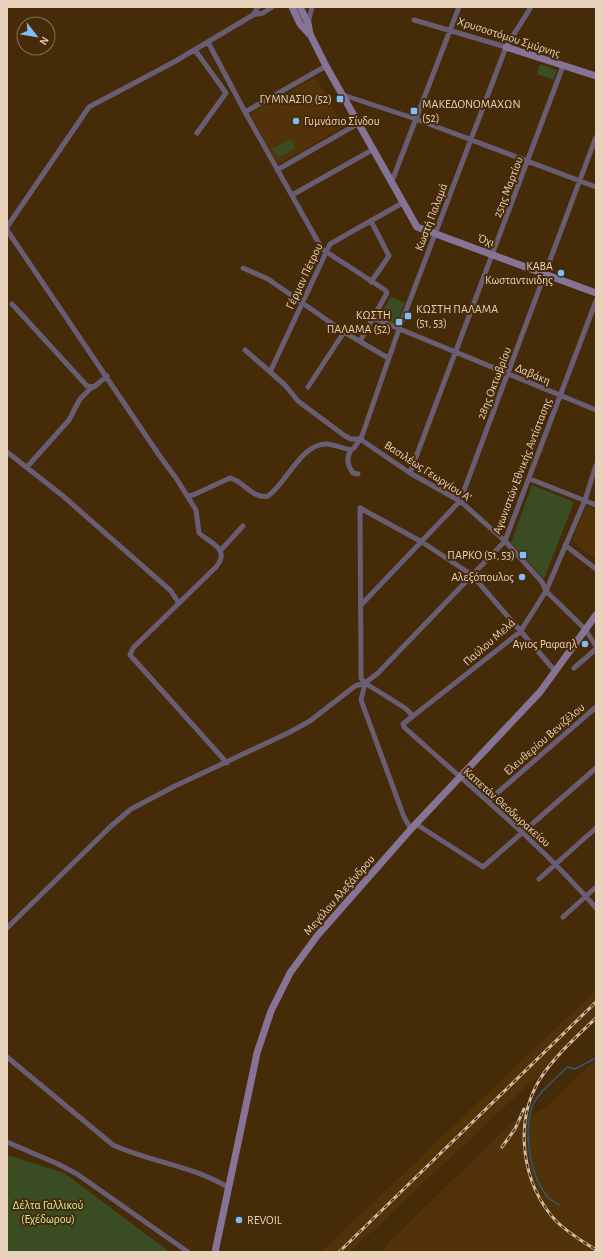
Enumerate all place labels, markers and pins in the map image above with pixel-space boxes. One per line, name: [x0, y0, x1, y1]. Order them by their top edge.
place label: ΓΥΜΝΑΣΙΟ (52): [260, 93, 332, 105]
marker: ΓΥΜΝΑΣΙΟ (52): [335, 94, 345, 104]
place label: ΜΑΚΕΔΟΝΟΜΑΧΩΝ (52): [422, 98, 521, 124]
marker: ΜΑΚΕΔΟΝΟΜΑΧΩΝ (52): [409, 106, 419, 116]
place label: Γυμνάσιο Σίνδου: [304, 115, 380, 127]
marker: Γυμνάσιο Σίνδου: [291, 116, 301, 126]
place label: ΚΑΒΑ Κωσταντινιδης: [485, 260, 553, 287]
marker: ΚΑΒΑ Κωσταντινιδης: [556, 268, 566, 278]
place label: ΚΩΣΤΗ ΠΑΛΑΜΑ (51, 53): [416, 303, 498, 329]
place label: ΚΩΣΤΗ ΠΑΛΑΜΑ (52): [327, 309, 391, 335]
marker: ΚΩΣΤΗ ΠΑΛΑΜΑ (51, 53): [403, 311, 413, 321]
marker: ΚΩΣΤΗ ΠΑΛΑΜΑ (52): [394, 317, 404, 327]
place label: ΠΑΡΚΟ (51, 53): [447, 549, 515, 561]
marker: ΠΑΡΚΟ (51, 53): [518, 550, 528, 560]
place label: Αλεξόπουλος: [451, 571, 514, 584]
marker: Αλεξόπουλος: [517, 572, 527, 582]
place label: Αγιος Ραφαηλ: [513, 638, 578, 651]
marker: Αγιος Ραφαηλ: [580, 639, 590, 649]
place label: REVOIL: [247, 1214, 282, 1226]
marker: REVOIL: [234, 1215, 244, 1225]

